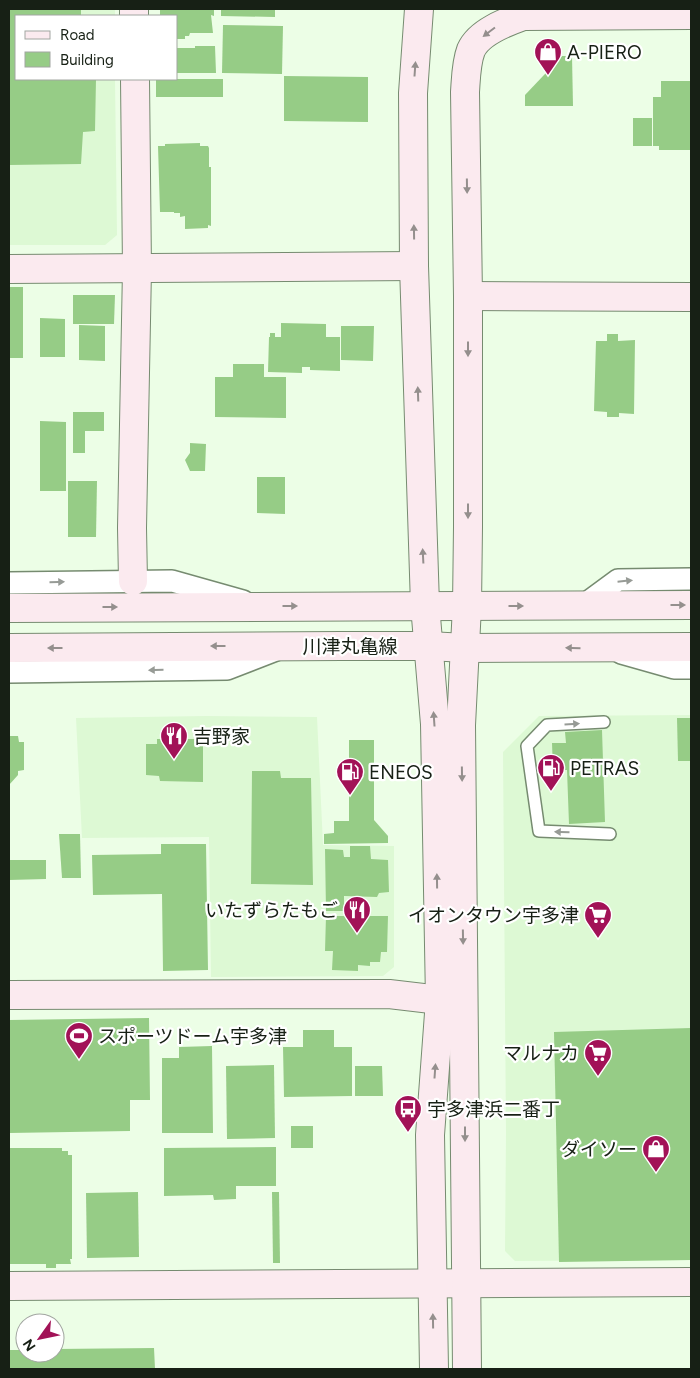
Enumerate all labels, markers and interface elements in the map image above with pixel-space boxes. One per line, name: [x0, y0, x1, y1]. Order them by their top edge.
legend: [15, 15, 178, 80]
text: Road: [60, 26, 95, 44]
one-way arrow: [482, 27, 496, 37]
shop icon: A-PIERO: [533, 37, 563, 76]
place label: A-PIERO: [567, 41, 642, 64]
text: Building: [60, 51, 114, 69]
one-way arrow: [411, 61, 419, 77]
one-way arrow: [463, 178, 471, 194]
one-way arrow: [410, 223, 418, 239]
one-way arrow: [464, 341, 472, 357]
one-way arrow: [414, 386, 422, 402]
one-way arrow: [464, 503, 472, 519]
one-way arrow: [418, 548, 426, 564]
one-way arrow: [617, 577, 633, 585]
one-way arrow: [50, 578, 66, 586]
one-way arrow: [670, 601, 686, 609]
one-way arrow: [282, 602, 298, 610]
one-way arrow: [508, 602, 524, 610]
one-way arrow: [102, 603, 118, 611]
street label: 川津丸亀線: [302, 635, 398, 658]
one-way arrow: [209, 642, 225, 650]
one-way arrow: [47, 644, 63, 652]
one-way arrow: [564, 644, 580, 652]
one-way arrow: [148, 666, 164, 674]
one-way arrow: [430, 711, 438, 727]
one-way arrow: [565, 719, 581, 727]
restaurant icon: 吉野家: [159, 721, 189, 760]
place label: 吉野家: [193, 725, 250, 748]
fuel station icon: PETRAS: [536, 753, 566, 792]
fuel station icon: ENEOS: [335, 757, 365, 796]
place label: PETRAS: [570, 757, 639, 780]
place label: ENEOS: [369, 761, 433, 784]
one-way arrow: [458, 766, 466, 782]
one-way arrow: [553, 827, 569, 835]
one-way arrow: [433, 873, 441, 889]
restaurant icon: いたずらたもご: [342, 895, 372, 934]
place label: いたずらたもご: [205, 899, 338, 922]
supermarket icon: イオンタウン宇多津: [583, 900, 613, 939]
place label: イオンタウン宇多津: [408, 904, 579, 927]
one-way arrow: [459, 929, 467, 945]
sports icon: スポーツドーム宇多津: [64, 1021, 94, 1060]
place label: スポーツドーム宇多津: [98, 1025, 287, 1048]
supermarket icon: マルナカ: [583, 1038, 613, 1077]
place label: マルナカ: [503, 1042, 579, 1065]
one-way arrow: [431, 1062, 439, 1078]
bus stop icon: 宇多津浜二番丁: [393, 1094, 423, 1133]
place label: 宇多津浜二番丁: [427, 1098, 560, 1121]
one-way arrow: [461, 1126, 469, 1142]
shop icon: ダイソー: [641, 1134, 671, 1173]
place label: ダイソー: [561, 1138, 637, 1161]
one-way arrow: [429, 1312, 437, 1328]
north arrow: [15, 1313, 65, 1363]
text: N: [19, 1336, 40, 1354]

